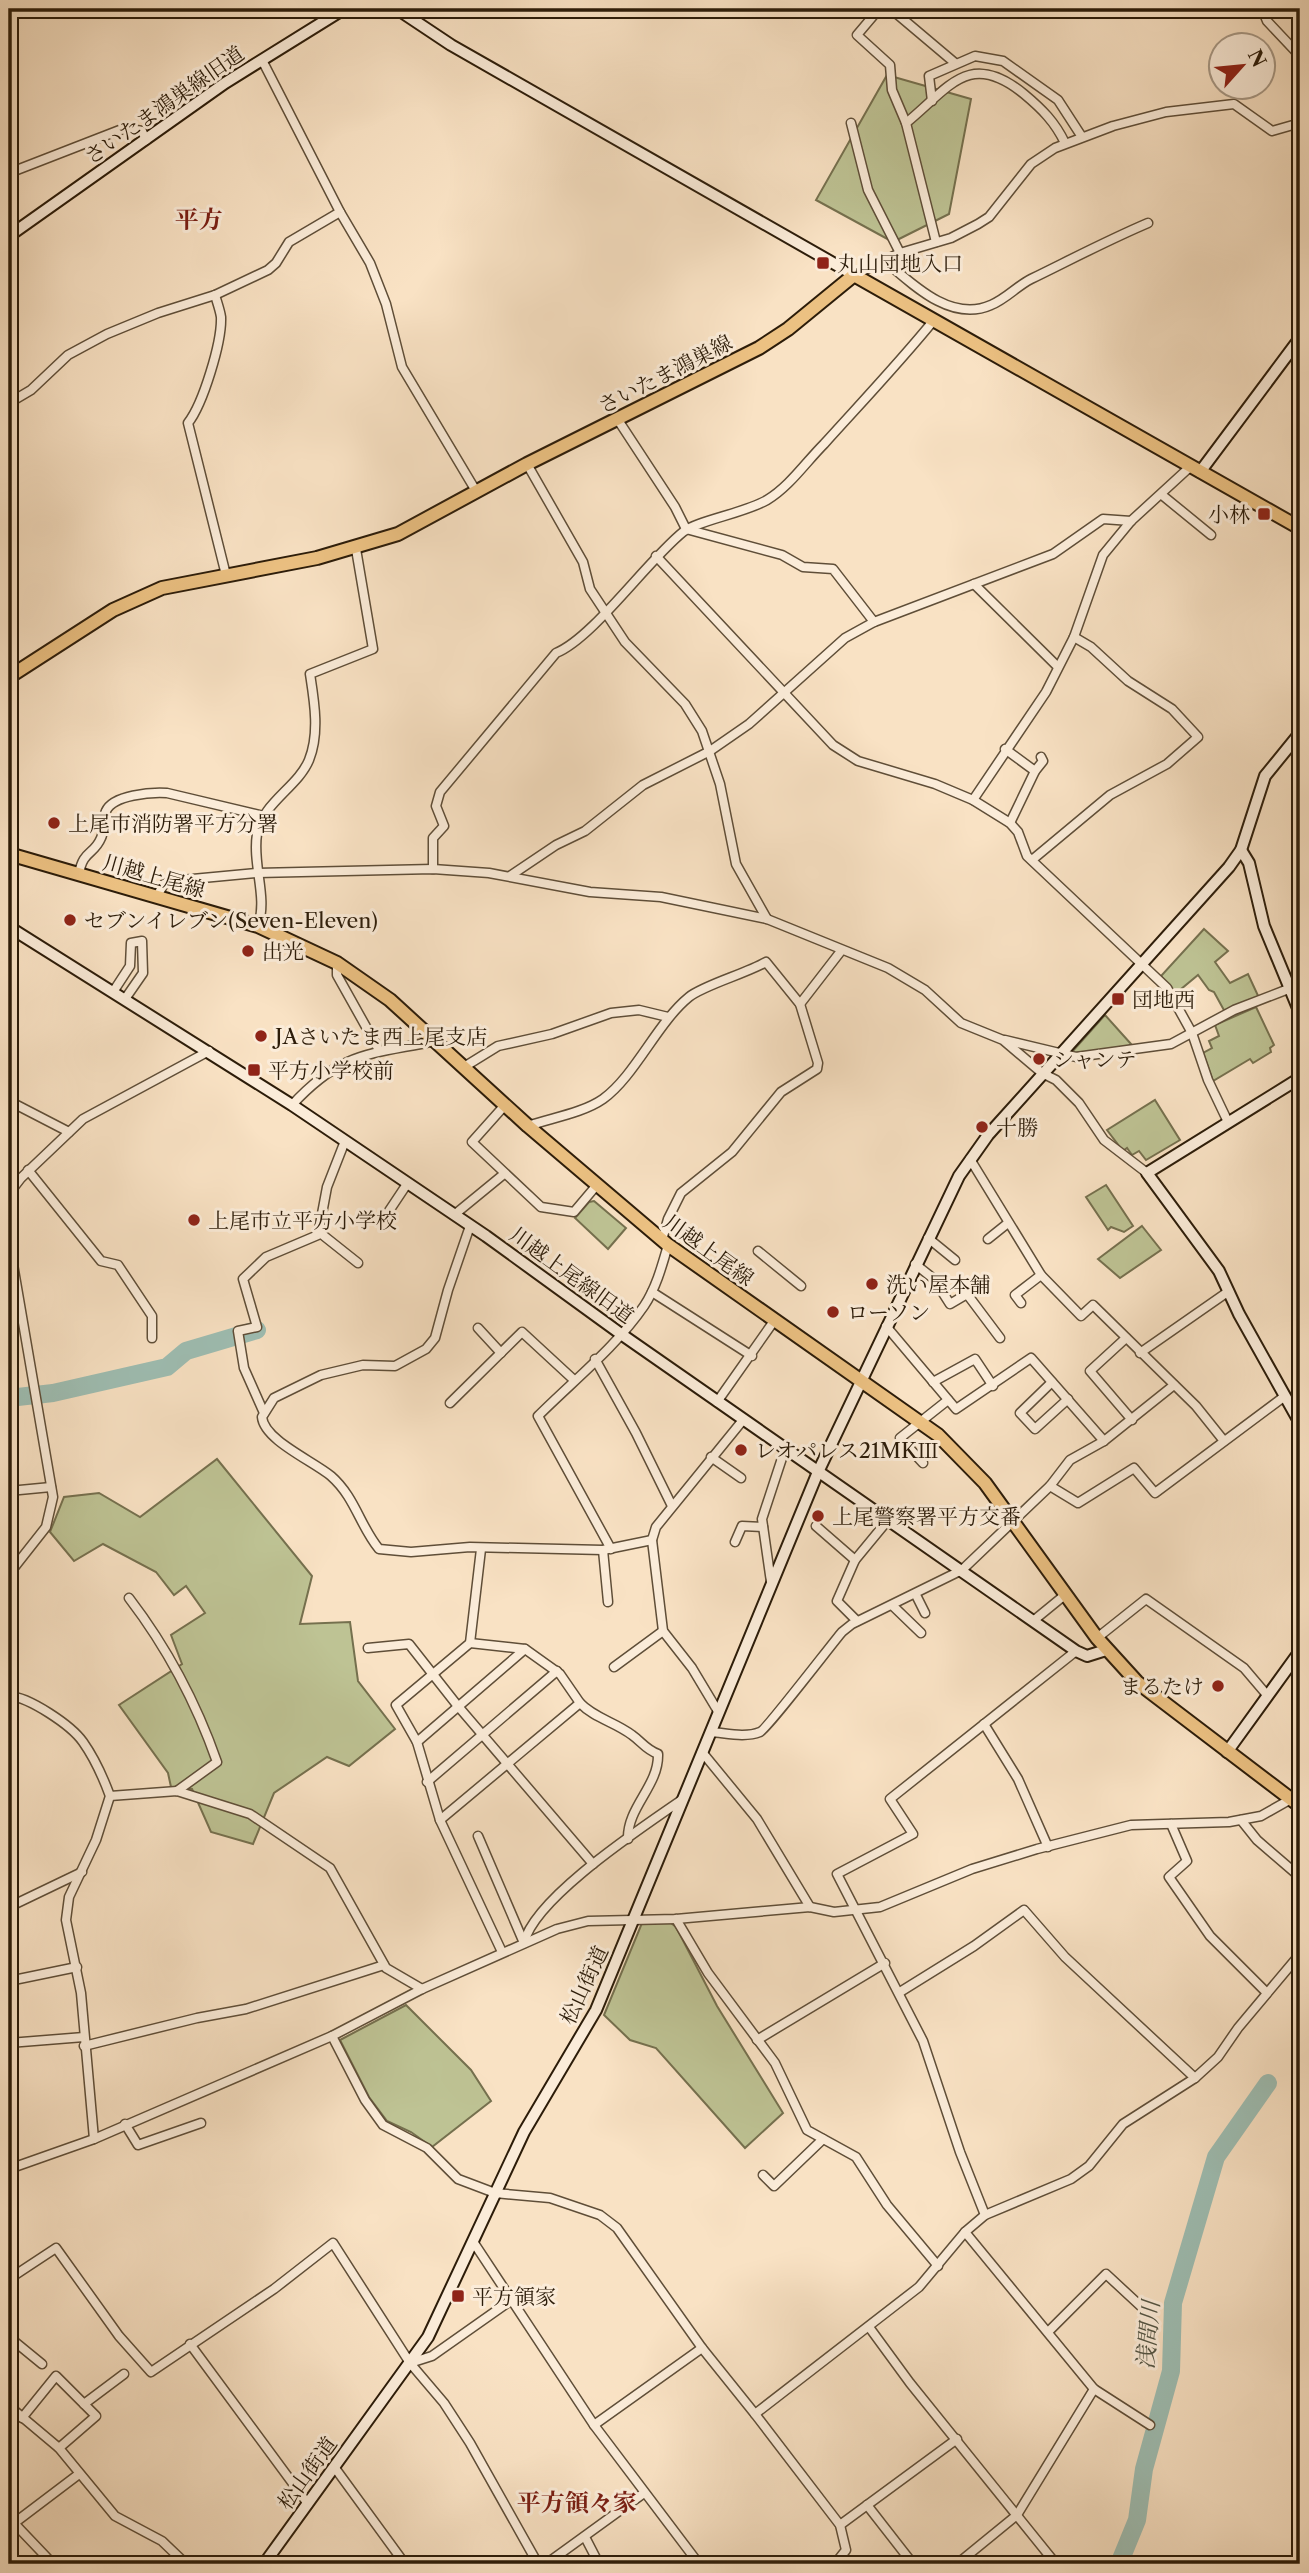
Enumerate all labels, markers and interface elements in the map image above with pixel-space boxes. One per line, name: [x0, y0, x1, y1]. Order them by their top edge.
north arrow: [1208, 32, 1278, 102]
street label: さいたま鴻巣線旧道: [79, 41, 249, 169]
text: N: [1243, 46, 1271, 71]
district label: 平方: [175, 205, 223, 234]
place label: 丸山団地入口: [837, 251, 963, 276]
marker: 丸山団地入口: [815, 255, 831, 271]
street label: さいたま鴻巣線: [594, 329, 736, 419]
place label: 小林: [1208, 502, 1250, 527]
marker: 小林: [1256, 506, 1272, 522]
place label: 上尾市消防署平方分署: [68, 811, 278, 836]
marker: 上尾市消防署平方分署: [46, 815, 62, 831]
street label: 川越上尾線: [100, 850, 208, 902]
place label: セブンイレブン(Seven-Eleven): [84, 908, 378, 933]
marker: セブンイレブン(Seven-Eleven): [62, 912, 78, 928]
place label: 出光: [262, 939, 304, 964]
marker: 出光: [240, 943, 256, 959]
place label: 団地西: [1132, 987, 1195, 1012]
marker: 団地西: [1110, 991, 1126, 1007]
place label: JAさいたま西上尾支店: [272, 1024, 487, 1049]
marker: JAさいたま西上尾支店: [253, 1028, 269, 1044]
place label: シャンテ: [1053, 1047, 1137, 1072]
marker: シャンテ: [1031, 1051, 1047, 1067]
place label: 平方小学校前: [268, 1058, 394, 1083]
marker: 平方小学校前: [246, 1062, 262, 1078]
place label: 十勝: [996, 1115, 1038, 1140]
marker: 十勝: [974, 1119, 990, 1135]
place label: 上尾市立平方小学校: [208, 1208, 397, 1233]
street label: 川越上尾線: [659, 1209, 759, 1291]
marker: 上尾市立平方小学校: [186, 1212, 202, 1228]
street label: 川越上尾線旧道: [505, 1222, 639, 1328]
place label: 洗い屋本舗: [886, 1272, 991, 1297]
marker: 洗い屋本舗: [864, 1276, 880, 1292]
place label: ローソン: [847, 1300, 930, 1325]
marker: ローソン: [825, 1304, 841, 1320]
place label: レオパレス21MKⅢ: [755, 1438, 938, 1463]
marker: レオパレス21MKⅢ: [733, 1442, 749, 1458]
place label: 上尾警察署平方交番: [832, 1504, 1021, 1529]
marker: 上尾警察署平方交番: [810, 1508, 826, 1524]
place label: まるたけ: [1120, 1674, 1204, 1699]
marker: まるたけ: [1210, 1678, 1226, 1694]
street label: 松山街道: [555, 1942, 613, 2028]
place label: 平方領家: [472, 2284, 556, 2309]
marker: 平方領家: [450, 2288, 466, 2304]
water label: 浅間川: [1131, 2296, 1165, 2371]
street label: 松山街道: [272, 2432, 342, 2514]
district label: 平方領々家: [517, 2488, 637, 2517]

